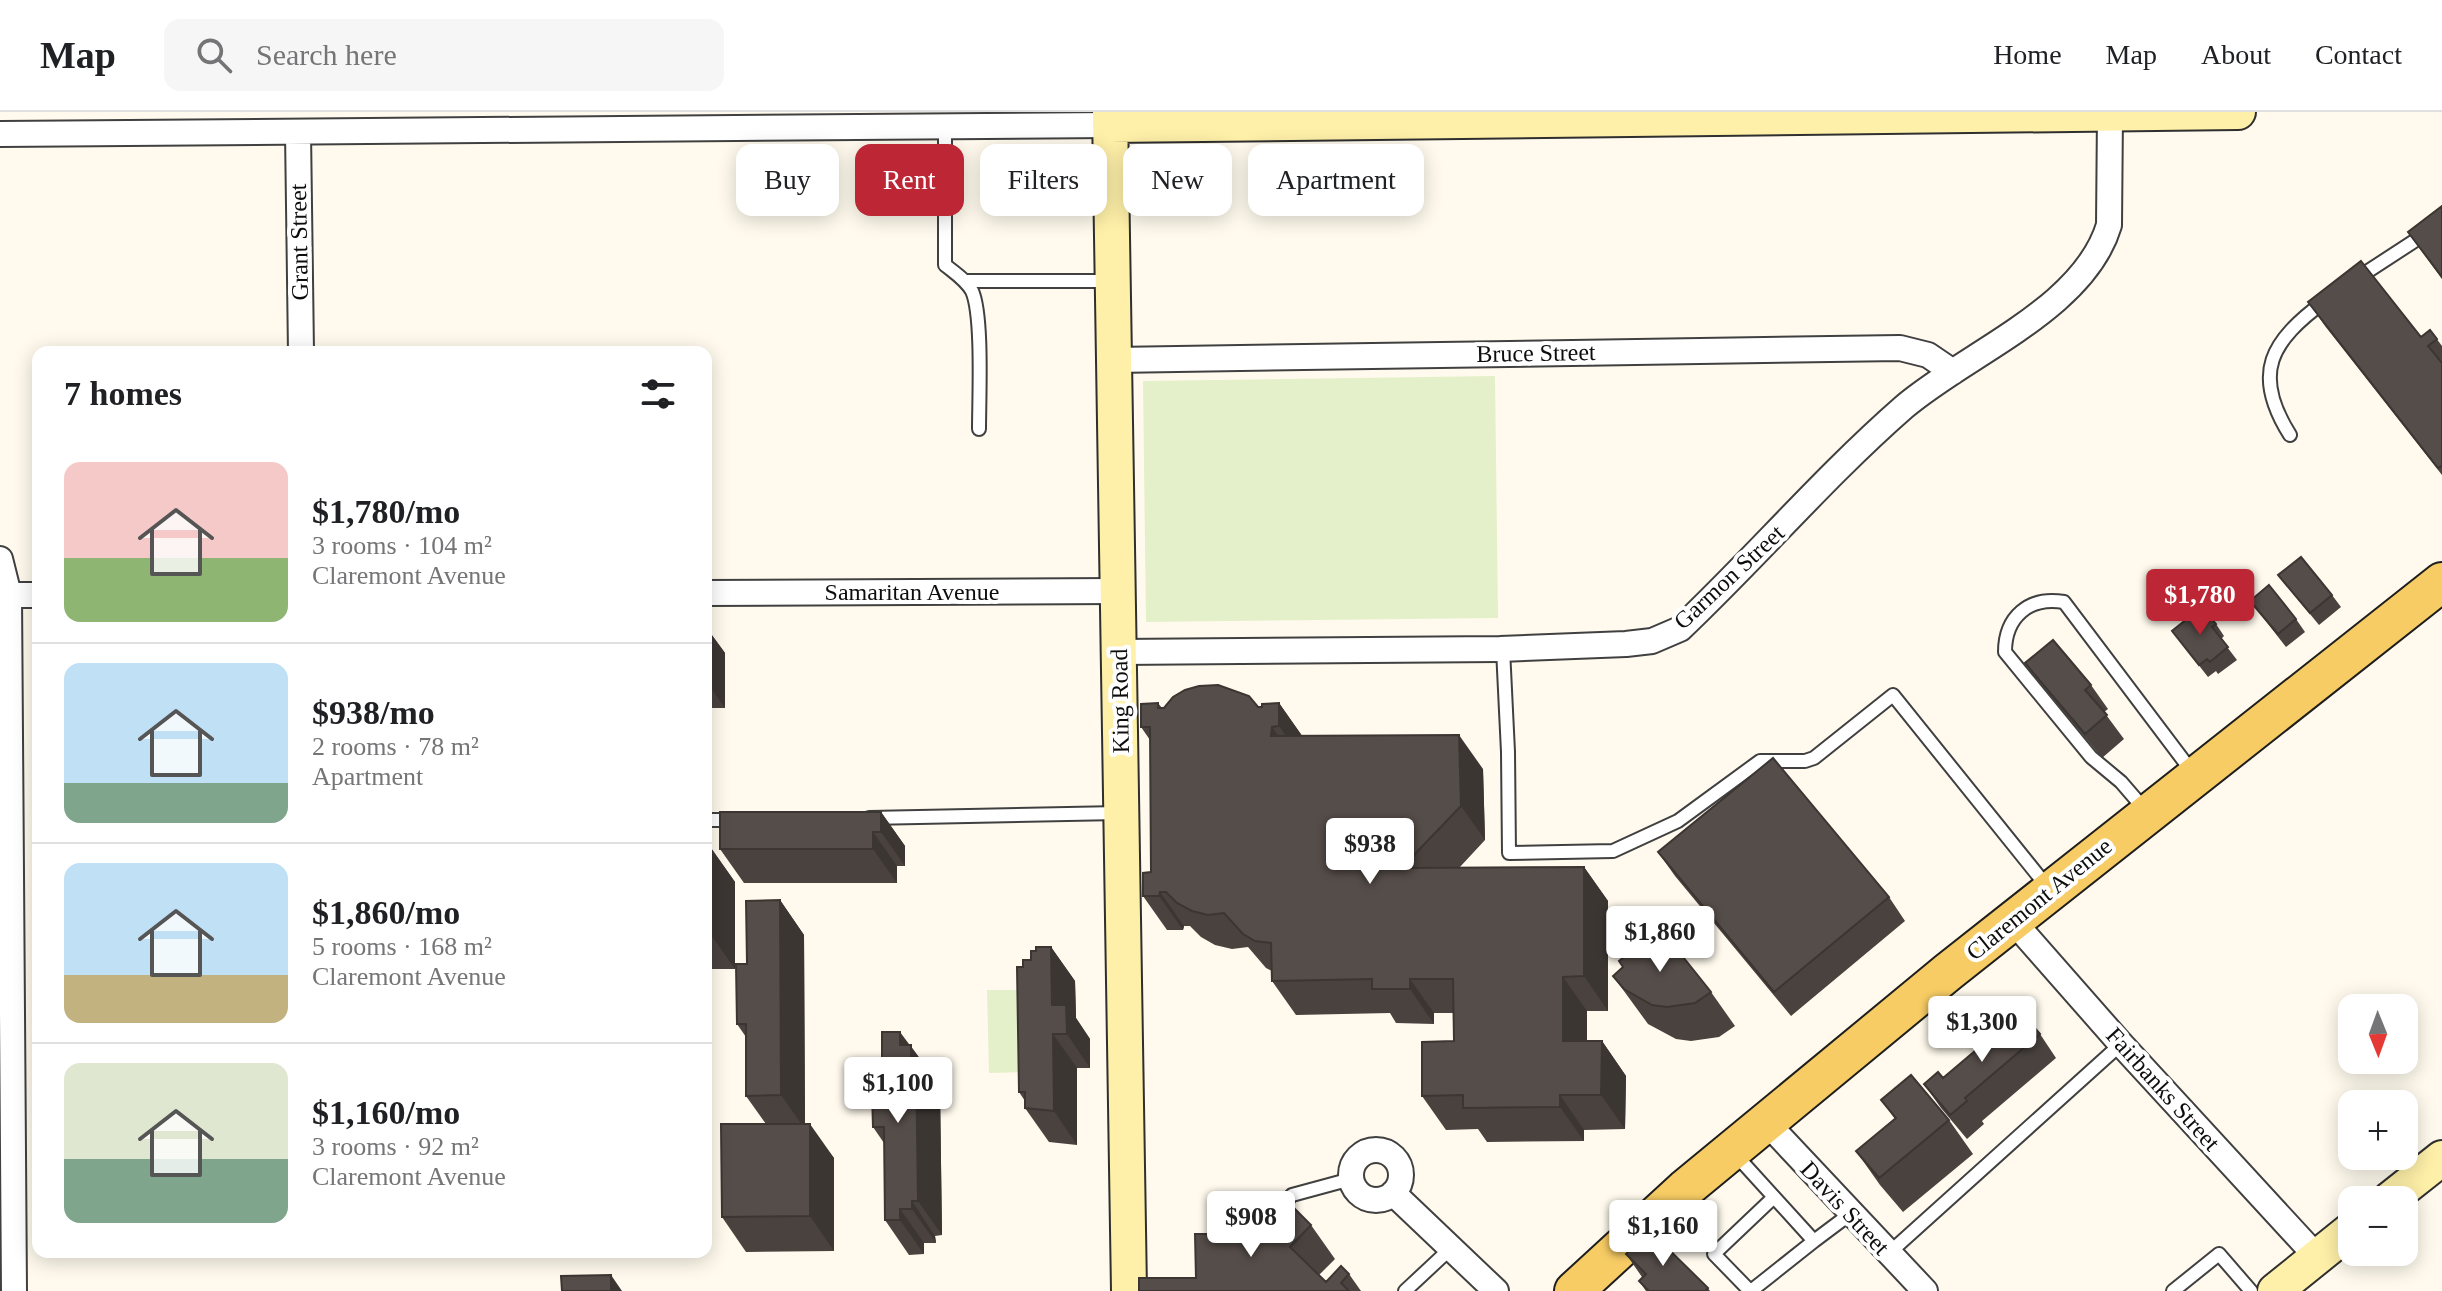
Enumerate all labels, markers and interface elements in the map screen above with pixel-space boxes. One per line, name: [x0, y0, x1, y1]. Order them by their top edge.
search box: [164, 19, 724, 91]
icon: search: [192, 33, 236, 77]
text: Map: [40, 34, 116, 76]
text: Search here: [256, 38, 397, 71]
text: Home: [1993, 39, 2062, 70]
text: Map: [2106, 39, 2157, 70]
text: About: [2201, 39, 2271, 70]
text: Contact: [2315, 39, 2402, 70]
chip: Buy: [736, 144, 839, 216]
chip: Rent: [855, 144, 964, 216]
chip: Filters: [980, 144, 1107, 216]
chip: New: [1123, 144, 1232, 216]
chip: Apartment: [1248, 144, 1424, 216]
street label: Grant Street: [285, 183, 313, 301]
street label: Bruce Street: [1476, 339, 1596, 367]
icon: filters: [636, 372, 680, 416]
text: 7 homes: [64, 375, 182, 412]
text: $1,780/mo: [312, 493, 460, 530]
icon: home: [128, 494, 224, 590]
street label: Garmon Street: [1669, 519, 1790, 634]
text: 3 rooms · 104 m²: [312, 531, 492, 560]
text: Claremont Avenue: [312, 561, 506, 590]
pin: $1,780: [2135, 569, 2265, 637]
street label: Samaritan Avenue: [825, 579, 999, 605]
text: $1,780: [2164, 580, 2236, 609]
street label: King Road: [1106, 648, 1134, 754]
text: $938/mo: [312, 694, 435, 731]
icon: home: [128, 695, 224, 791]
text: 2 rooms · 78 m²: [312, 732, 479, 761]
text: Apartment: [312, 762, 423, 791]
pin: $938: [1323, 818, 1417, 886]
text: $938: [1344, 829, 1396, 858]
street label: Claremont Avenue: [1961, 833, 2117, 965]
text: $1,860/mo: [312, 894, 460, 931]
icon: home: [128, 895, 224, 991]
pin: $1,860: [1595, 906, 1725, 974]
text: $1,860: [1624, 917, 1696, 946]
text: 5 rooms · 168 m²: [312, 932, 492, 961]
text: Claremont Avenue: [312, 962, 506, 991]
north arrow: [2338, 994, 2418, 1074]
map controls: [2338, 994, 2418, 1266]
pin: $1,300: [1917, 996, 2047, 1064]
text: $1,300: [1946, 1007, 2018, 1036]
street label: Fairbanks Street: [2101, 1022, 2225, 1156]
pin: $1,100: [833, 1057, 963, 1125]
text: $1,100: [862, 1068, 934, 1097]
button: +: [2338, 1090, 2418, 1170]
text: $1,160/mo: [312, 1094, 460, 1131]
icon: home: [128, 1095, 224, 1191]
text: 3 rooms · 92 m²: [312, 1132, 479, 1161]
street label: Davis Street: [1795, 1156, 1895, 1260]
text: Claremont Avenue: [312, 1162, 506, 1191]
button: −: [2338, 1186, 2418, 1266]
pin: $908: [1204, 1191, 1298, 1259]
pin: $1,160: [1598, 1200, 1728, 1268]
text: $908: [1225, 1202, 1277, 1231]
text: $1,160: [1627, 1211, 1699, 1240]

